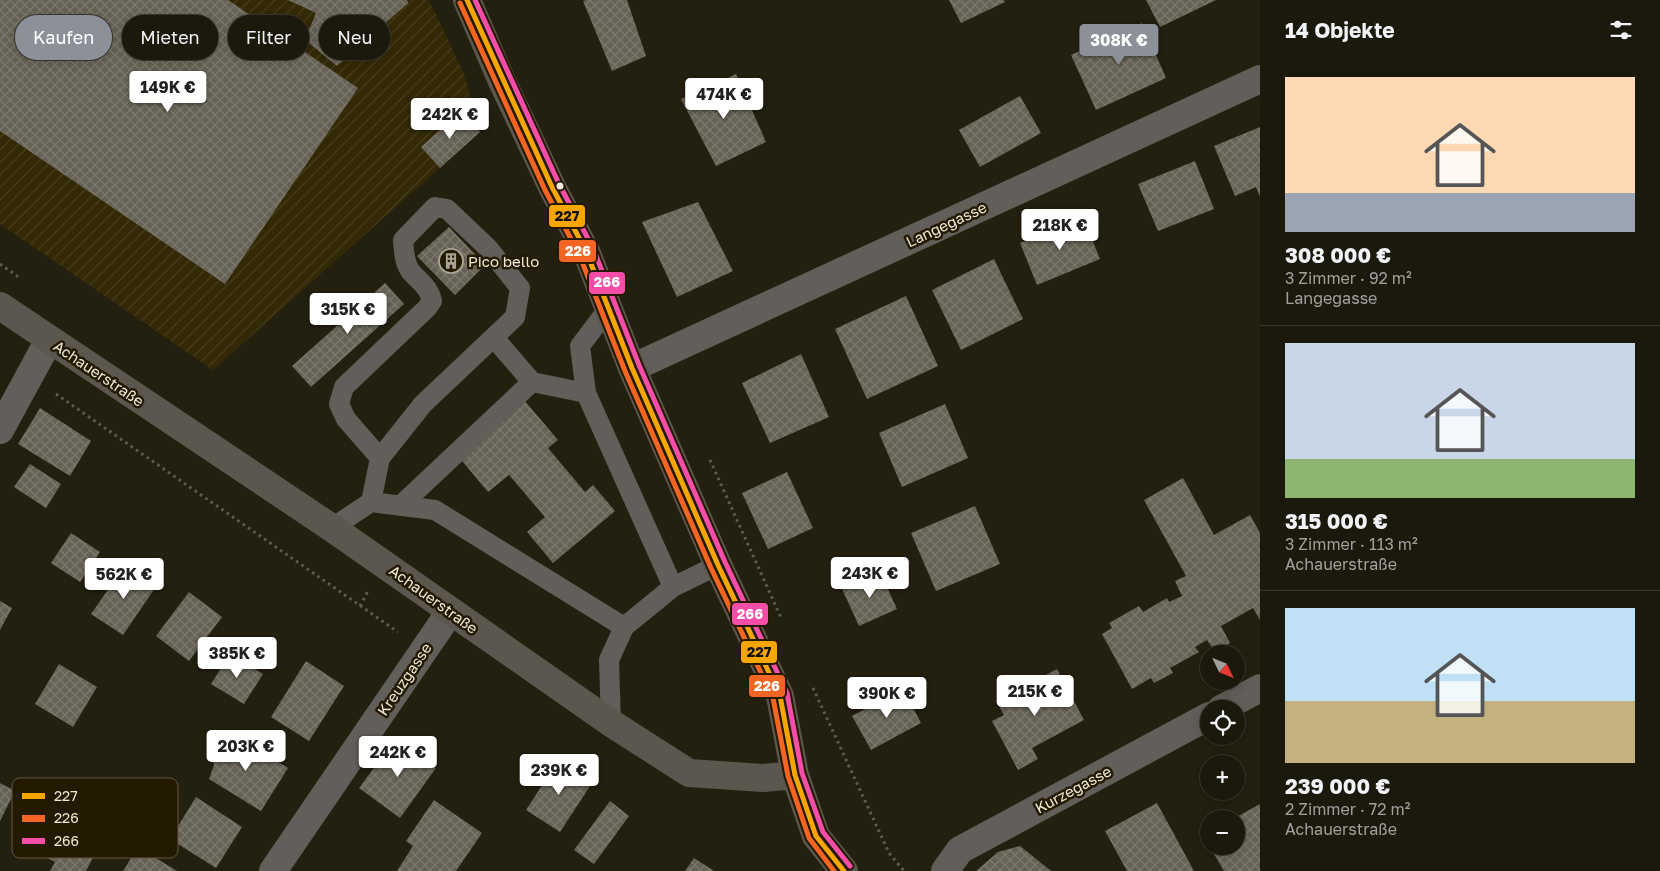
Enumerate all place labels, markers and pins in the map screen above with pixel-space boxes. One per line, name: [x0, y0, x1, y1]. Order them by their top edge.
pin: 308K €: [1078, 23, 1160, 66]
pin: 149K €: [127, 70, 209, 113]
pin: 474K €: [683, 78, 765, 120]
pin: 242K €: [409, 98, 491, 140]
unlabelled marker: [555, 181, 565, 191]
pin: 218K €: [1019, 208, 1101, 251]
building icon: Pico bello: [438, 248, 464, 274]
place label: Pico bello: [468, 252, 539, 270]
pin: 315K €: [307, 292, 389, 335]
pin: 243K €: [829, 556, 911, 599]
pin: 562K €: [83, 558, 165, 600]
pin: 385K €: [196, 636, 278, 679]
pin: 215K €: [994, 674, 1076, 717]
pin: 390K €: [846, 676, 928, 719]
pin: 203K €: [205, 730, 287, 772]
pin: 242K €: [357, 736, 439, 778]
pin: 239K €: [518, 754, 600, 796]

